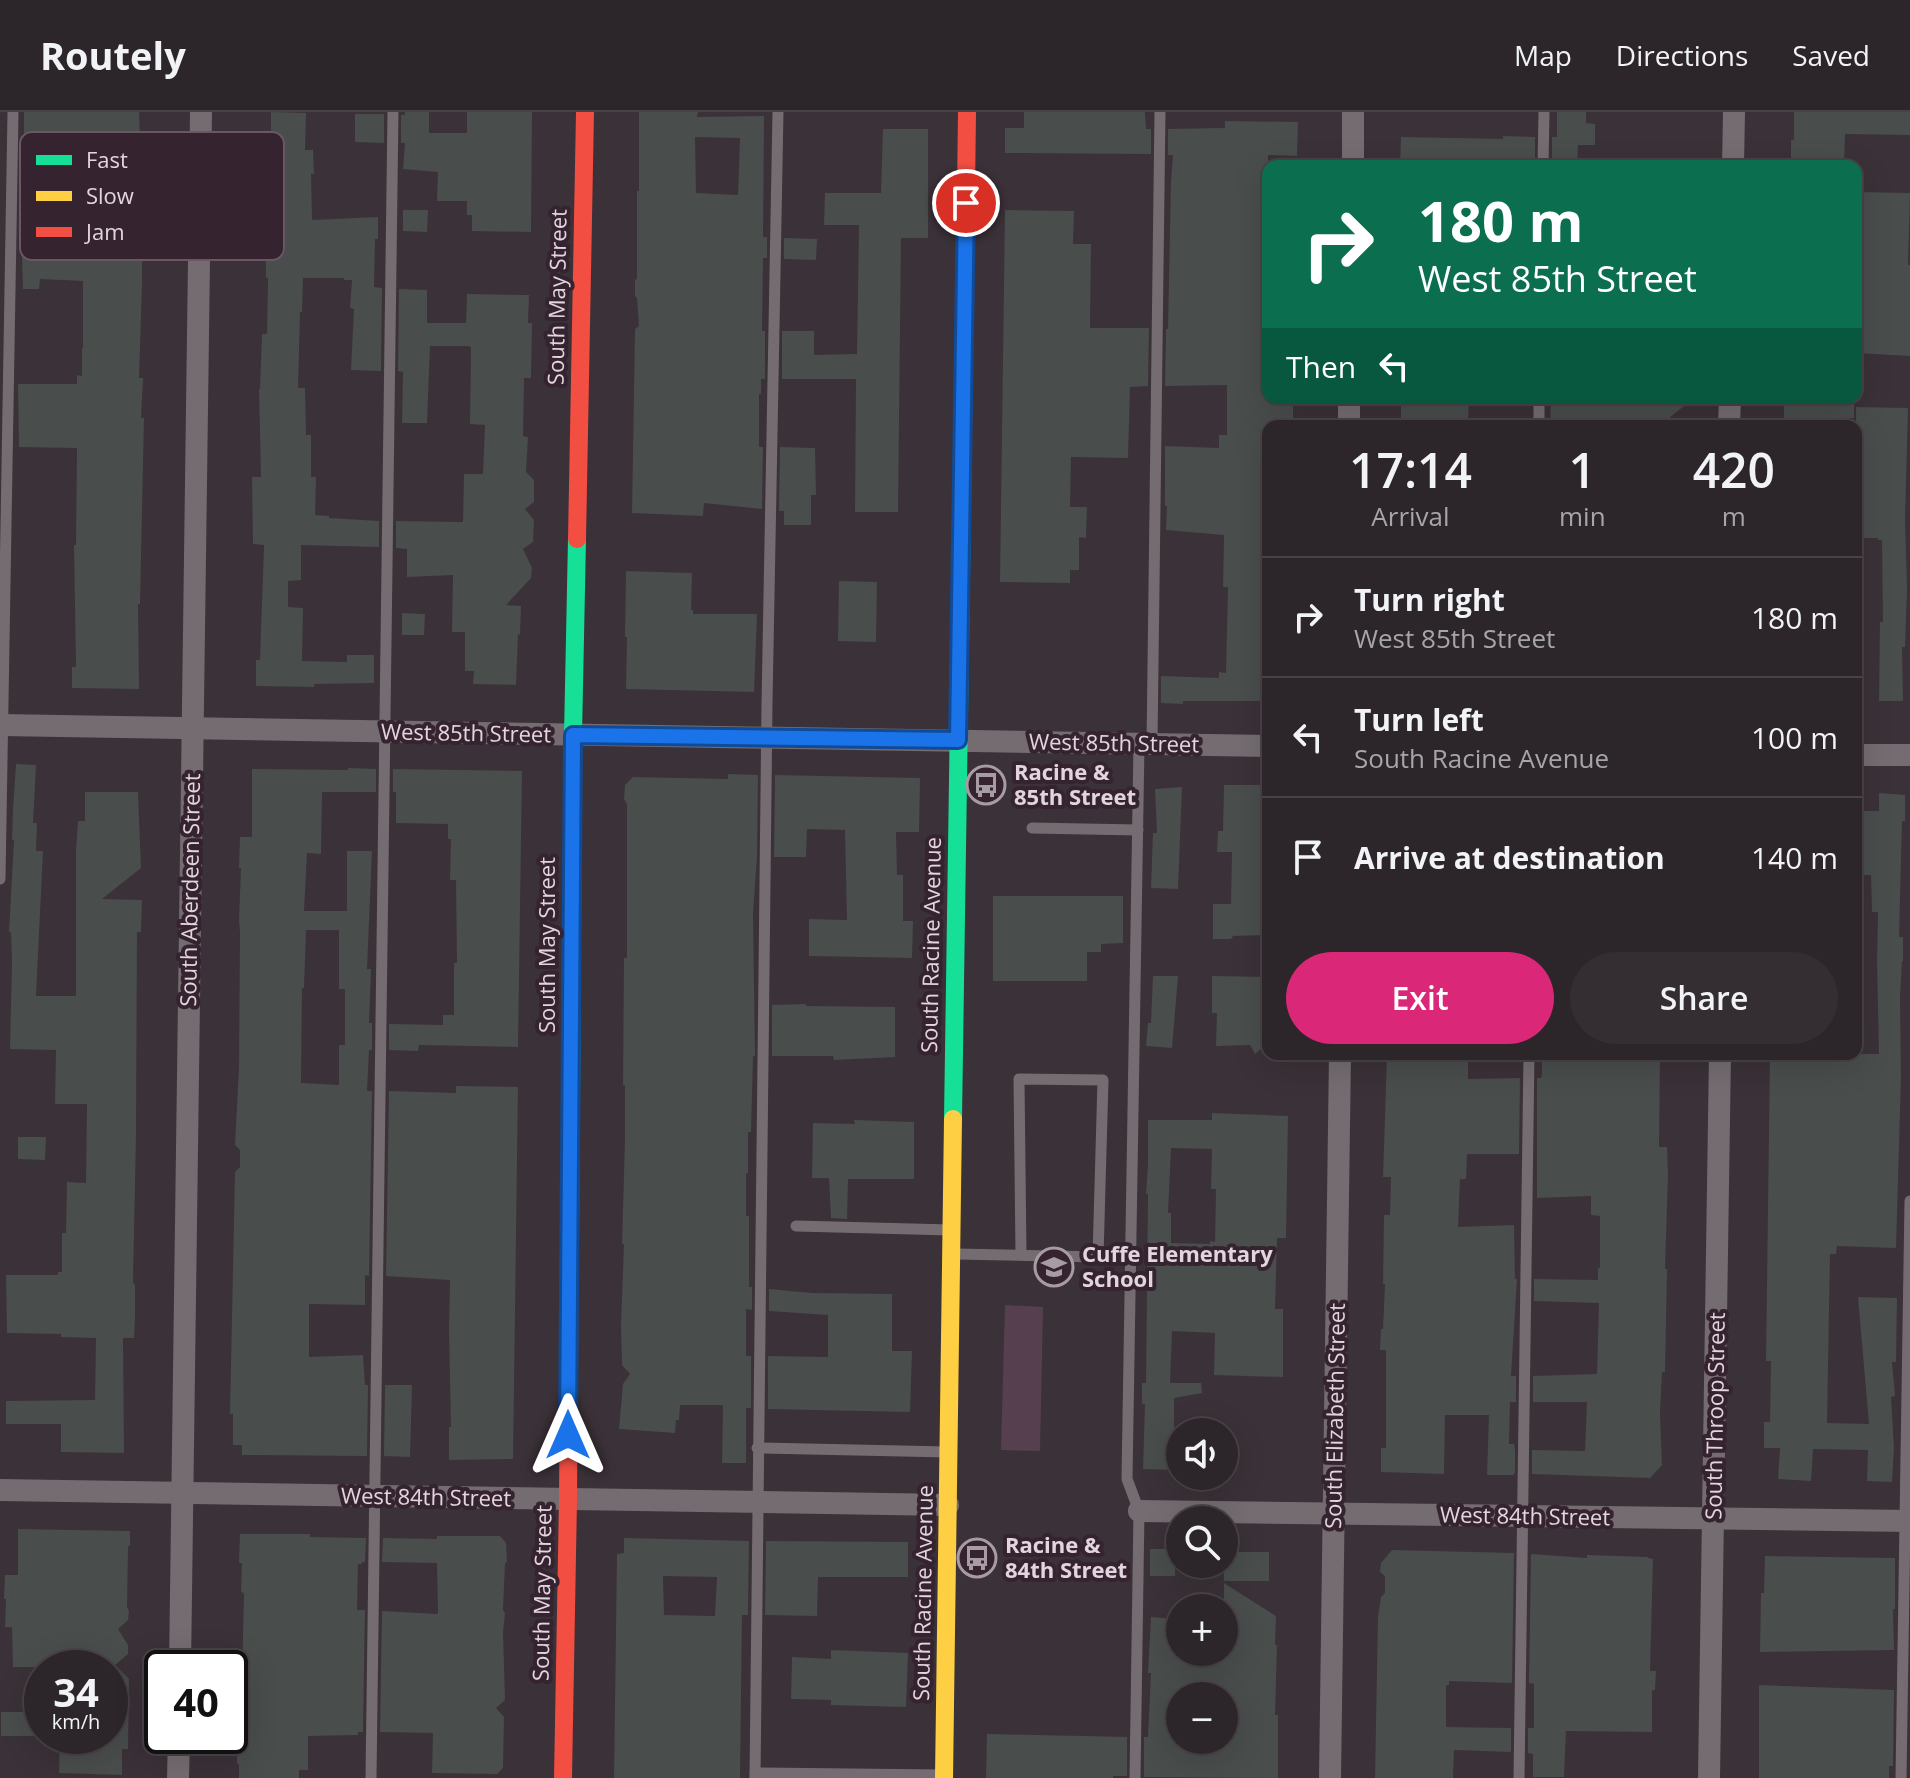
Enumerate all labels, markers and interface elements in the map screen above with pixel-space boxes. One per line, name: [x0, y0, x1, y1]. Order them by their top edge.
text: Routely: [40, 29, 186, 81]
text: Map: [1514, 36, 1572, 74]
text: Directions: [1616, 36, 1748, 74]
text: Saved: [1792, 36, 1870, 74]
legend: [20, 132, 284, 260]
text: Fast: [86, 144, 128, 174]
pin: [932, 169, 1000, 237]
text: Slow: [86, 180, 134, 210]
icon: arrive: [944, 181, 988, 225]
text: 180 m: [1418, 182, 1584, 258]
icon: right: [1286, 192, 1390, 296]
street label: South May Street: [539, 209, 573, 385]
text: Jam: [84, 216, 125, 246]
text: West 85th Street: [1418, 254, 1697, 303]
icon: left: [1372, 344, 1416, 388]
text: Then: [1286, 346, 1356, 387]
text: 17:14: [1349, 437, 1472, 502]
text: 1: [1569, 437, 1596, 502]
text: 420: [1693, 437, 1775, 502]
text: Arrival: [1371, 498, 1450, 534]
text: min: [1559, 498, 1606, 534]
text: m: [1722, 498, 1746, 534]
text: Turn right: [1354, 579, 1505, 620]
icon: right: [1286, 595, 1330, 639]
text: 180 m: [1751, 597, 1838, 638]
text: West 85th Street: [1354, 620, 1555, 656]
text: Turn left: [1354, 699, 1484, 740]
icon: left: [1286, 715, 1330, 759]
street label: West 85th Street: [381, 716, 552, 748]
text: 100 m: [1751, 717, 1838, 758]
street label: West 85th Street: [1029, 726, 1200, 758]
text: South Racine Avenue: [1354, 740, 1609, 776]
place label: Racine & 85th Street: [1014, 756, 1136, 811]
bus stop icon: Racine & 85th Street: [965, 764, 1007, 806]
street label: South Aberdeen Street: [172, 773, 206, 1007]
icon: arrive: [1286, 835, 1330, 879]
street label: South Racine Avenue: [913, 837, 947, 1053]
text: Arrive at destination: [1354, 837, 1665, 878]
text: 140 m: [1751, 837, 1838, 878]
street label: South May Street: [531, 857, 561, 1033]
button: Exit: [1286, 952, 1554, 1044]
button: Share: [1570, 952, 1838, 1044]
place label: Cuffe Elementary School: [1082, 1238, 1273, 1293]
school or university icon: Cuffe Elementary School: [1033, 1246, 1075, 1288]
street label: South Elizabeth Street: [1317, 1303, 1351, 1529]
street label: South Throop Street: [1697, 1312, 1731, 1520]
position arrow: [526, 1393, 610, 1477]
map controls: [1166, 1418, 1238, 1754]
button: sound: [1166, 1418, 1238, 1490]
street label: West 84th Street: [341, 1480, 512, 1512]
street label: South Racine Avenue: [905, 1485, 939, 1701]
street label: West 84th Street: [1440, 1499, 1611, 1531]
street label: South May Street: [524, 1505, 558, 1681]
button: search: [1166, 1506, 1238, 1578]
place label: Racine & 84th Street: [1005, 1529, 1127, 1584]
bus stop icon: Racine & 84th Street: [956, 1537, 998, 1579]
button: +: [1166, 1594, 1238, 1666]
speed limit sign: 40: [144, 1650, 248, 1754]
text: 34: [53, 1664, 99, 1719]
button: −: [1166, 1682, 1238, 1754]
text: km/h: [52, 1708, 100, 1735]

